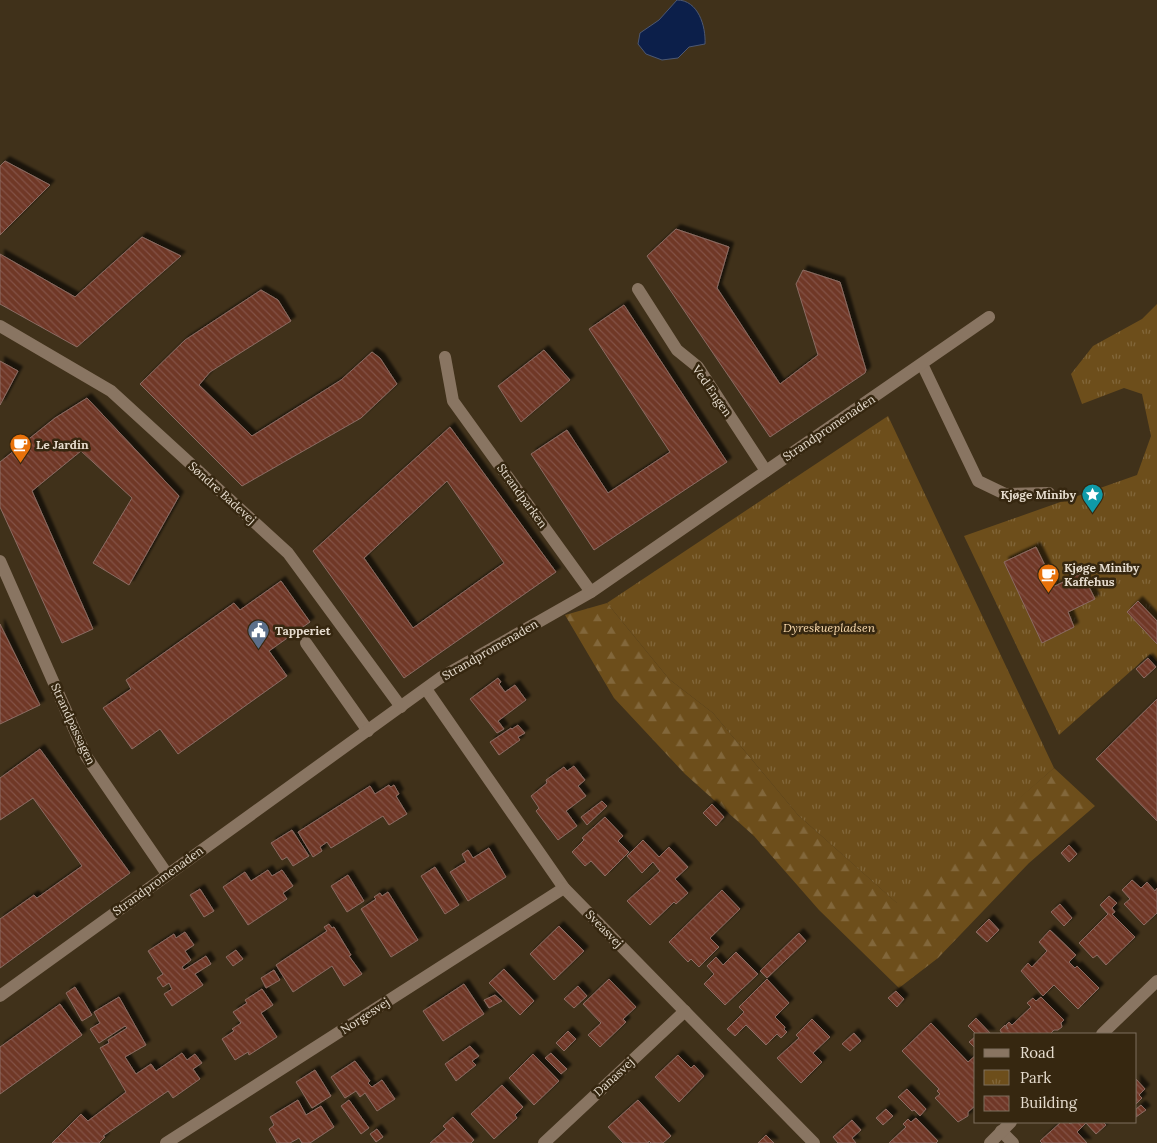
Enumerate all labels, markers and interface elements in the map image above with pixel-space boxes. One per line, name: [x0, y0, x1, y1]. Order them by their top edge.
street label: Ved Engen: [689, 361, 736, 419]
street label: Strandpromenaden: [780, 391, 878, 464]
cafe icon: Le Jardin: [8, 433, 32, 464]
place label: Le Jardin: [36, 437, 89, 452]
street label: Søndre Badevej: [185, 458, 259, 527]
street label: Strandparken: [494, 461, 551, 531]
place icon: Kjøge Miniby: [1080, 483, 1104, 514]
place label: Kjøge Miniby: [1001, 487, 1076, 502]
place label: Kjøge Miniby Kaffehus: [1064, 560, 1140, 589]
cafe icon: Kjøge Miniby Kaffehus: [1036, 563, 1060, 594]
street label: Strandpromenaden: [439, 616, 540, 683]
public building icon: Tapperiet: [247, 619, 271, 650]
park label: Dyreskuepladsen: [783, 620, 876, 635]
place label: Tapperiet: [275, 623, 332, 638]
street label: Strandpassagen: [48, 681, 99, 767]
street label: Strandpromenaden: [110, 843, 206, 918]
street label: Sveasvej: [583, 907, 626, 950]
street label: Norgesvej: [337, 994, 392, 1037]
legend: [974, 1033, 1137, 1123]
text: Road: [1020, 1043, 1055, 1062]
street label: Danasvej: [590, 1054, 637, 1099]
text: Park: [1020, 1068, 1051, 1087]
text: Building: [1020, 1093, 1078, 1112]

